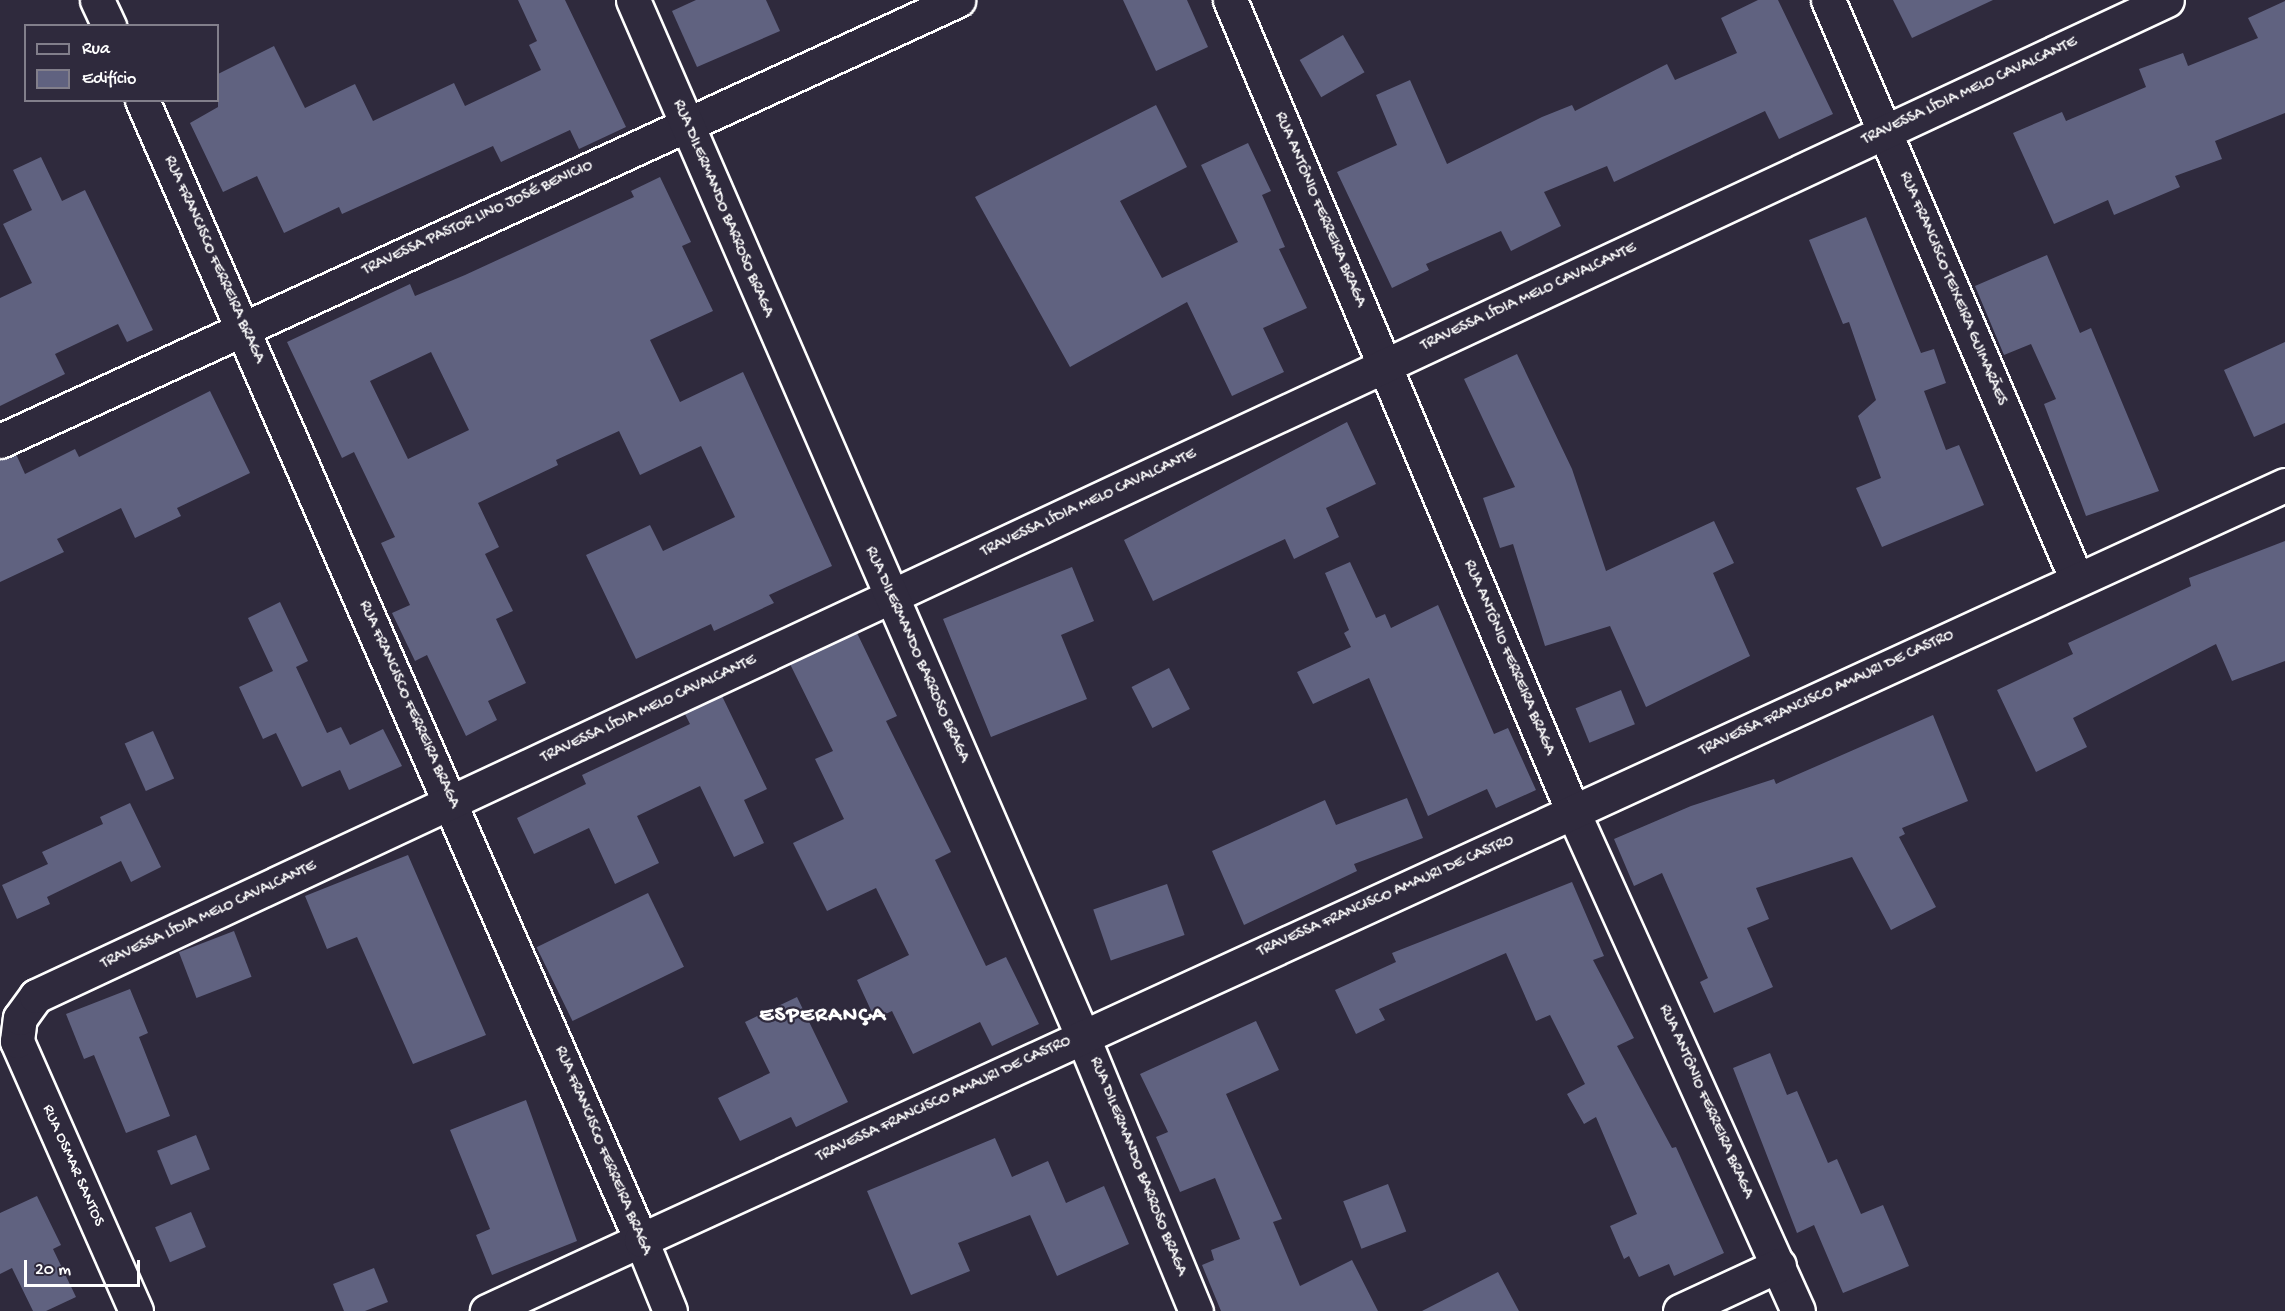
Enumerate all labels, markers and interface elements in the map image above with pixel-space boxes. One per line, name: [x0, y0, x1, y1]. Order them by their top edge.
legend: [24, 24, 219, 102]
street label: TRAVESSA LÍDIA MELO CAVALCANTE: [1859, 34, 2081, 150]
text: Rua: [82, 39, 110, 60]
text: Edifício: [82, 69, 136, 90]
street label: RUA DILERMANDO BARROSO BRAGA: [667, 97, 777, 321]
street label: RUA ANTÔNIO FERREIRA BRAGA: [1269, 110, 1369, 310]
street label: RUA FRANCISCO FERREIRA BRAGA: [158, 153, 268, 367]
street label: TRAVESSA PASTOR LINO JOSÉ BENICIO: [360, 157, 596, 281]
street label: RUA FRANCISCO TEIXEIRA GUIMARÃES: [1894, 169, 2010, 409]
street label: TRAVESSA LÍDIA MELO CAVALCANTE: [1418, 240, 1640, 356]
street label: TRAVESSA LÍDIA MELO CAVALCANTE: [978, 446, 1200, 562]
street label: RUA DILERMANDO BARROSO BRAGA: [860, 544, 972, 766]
street label: RUA ANTÔNIO FERREIRA BRAGA: [1458, 558, 1558, 758]
street label: RUA FRANCISCO FERREIRA BRAGA: [353, 598, 463, 812]
street label: TRAVESSA FRANCISCO AMAURI DE CASTRO: [1697, 626, 1957, 762]
street label: TRAVESSA LÍDIA MELO CAVALCANTE: [538, 652, 760, 768]
street label: TRAVESSA FRANCISCO AMAURI DE CASTRO: [1255, 832, 1517, 962]
street label: TRAVESSA LÍDIA MELO CAVALCANTE: [98, 858, 320, 974]
street label: RUA ANTÔNIO FERREIRA BRAGA: [1654, 1002, 1756, 1202]
district label: ESPERANÇA: [759, 1004, 887, 1030]
street label: TRAVESSA FRANCISCO AMAURI DE CASTRO: [814, 1032, 1074, 1168]
street label: RUA FRANCISCO FERREIRA BRAGA: [549, 1044, 655, 1258]
street label: RUA DILERMANDO BARROSO BRAGA: [1084, 1055, 1190, 1279]
street label: RUA OSMAR SANTOS: [37, 1102, 107, 1230]
scale bar: [27, 1248, 142, 1286]
text: 20 m: [35, 1260, 71, 1281]

